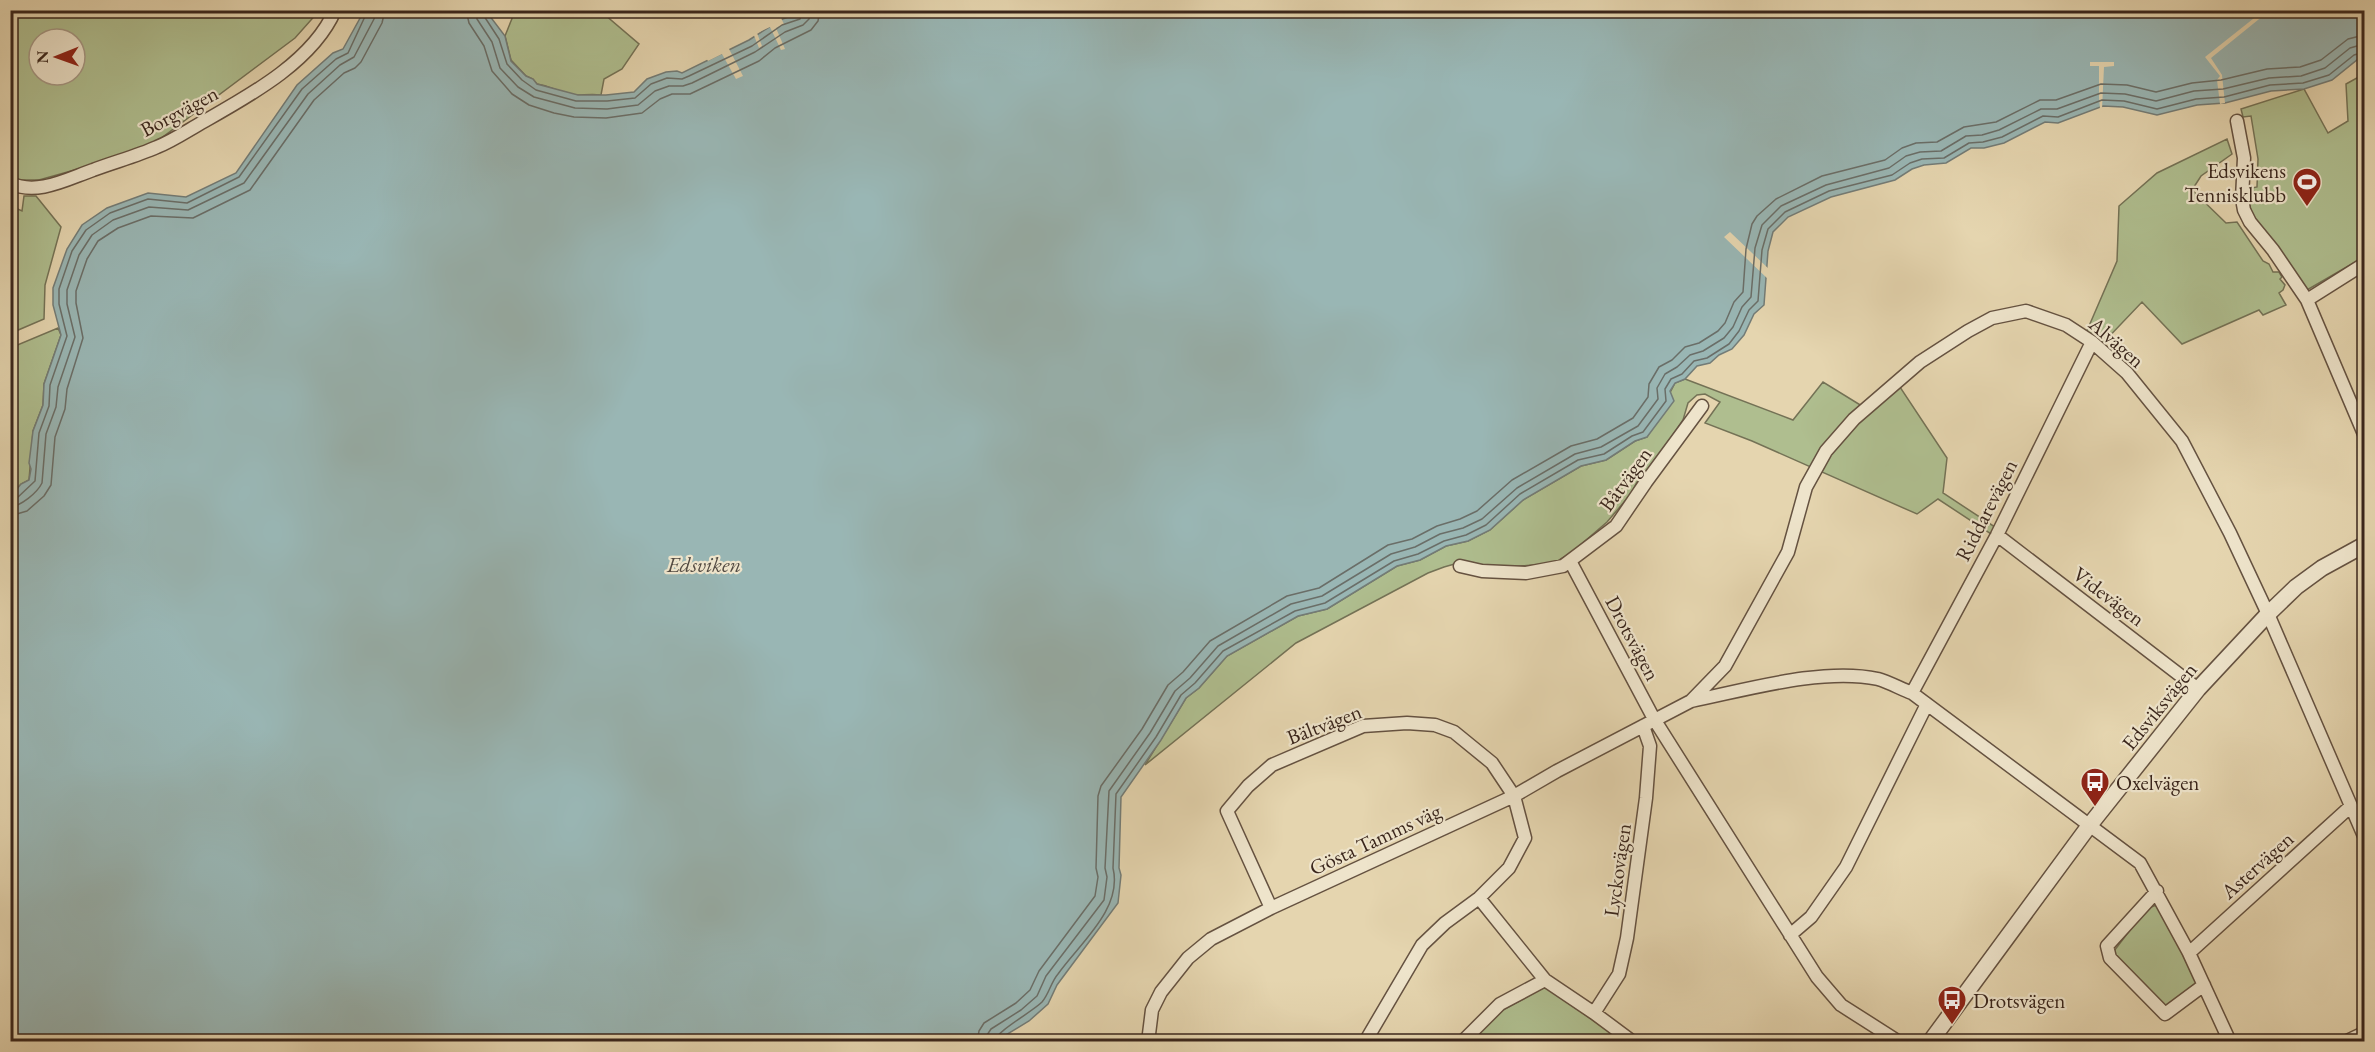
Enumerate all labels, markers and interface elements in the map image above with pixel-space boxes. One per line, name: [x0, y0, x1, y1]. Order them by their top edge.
north arrow: [27, 27, 87, 87]
text: N: [32, 51, 53, 64]
street label: Borgvägen: [135, 79, 223, 143]
place label: Edsvikens Tennisklubb: [2184, 157, 2286, 208]
sports icon: Edsvikens Tennisklubb: [2291, 166, 2323, 208]
street label: Alvägen: [2083, 310, 2150, 374]
street label: Båtvägen: [1593, 442, 1657, 516]
street label: Riddarevägen: [1949, 455, 2023, 565]
water label: Edsviken: [666, 550, 741, 579]
street label: Videvägen: [2068, 560, 2150, 632]
street label: Drotsvägen: [1599, 591, 1667, 685]
street label: Edsviksvägen: [2115, 657, 2203, 755]
street label: Bältvägen: [1283, 697, 1365, 751]
bus stop icon: Oxelvägen: [2079, 766, 2111, 808]
place label: Oxelvägen: [2116, 769, 2199, 796]
street label: Gösta Tamms väg: [1305, 796, 1446, 881]
street label: Lyckovägen: [1597, 822, 1637, 918]
street label: Astervägen: [2214, 825, 2299, 905]
bus stop icon: Drotsvägen: [1936, 984, 1968, 1026]
place label: Drotsvägen: [1973, 987, 2065, 1014]

